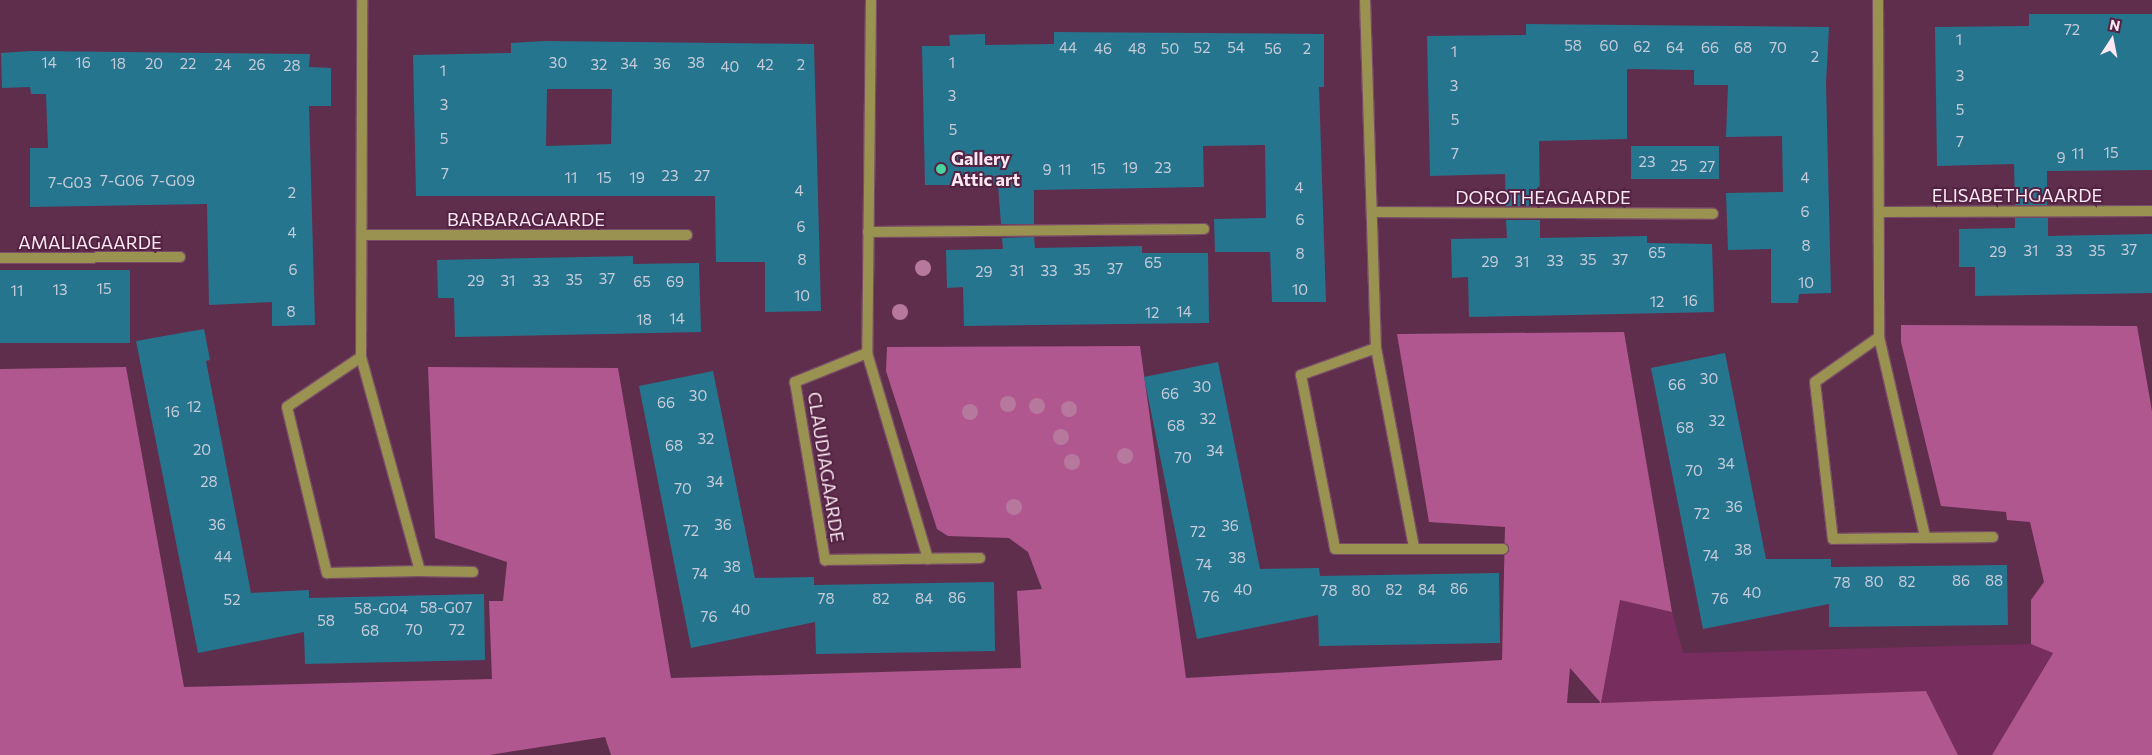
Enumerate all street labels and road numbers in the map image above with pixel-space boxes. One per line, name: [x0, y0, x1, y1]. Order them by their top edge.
street label: ELISABETHGAARDE: [1932, 184, 2102, 206]
street label: DOROTHEAGAARDE: [1455, 186, 1631, 208]
street label: BARBARAGAARDE: [447, 208, 605, 230]
street label: AMALIAGAARDE: [18, 231, 162, 253]
street label: CLAUDIAGAARDE: [803, 390, 849, 544]

